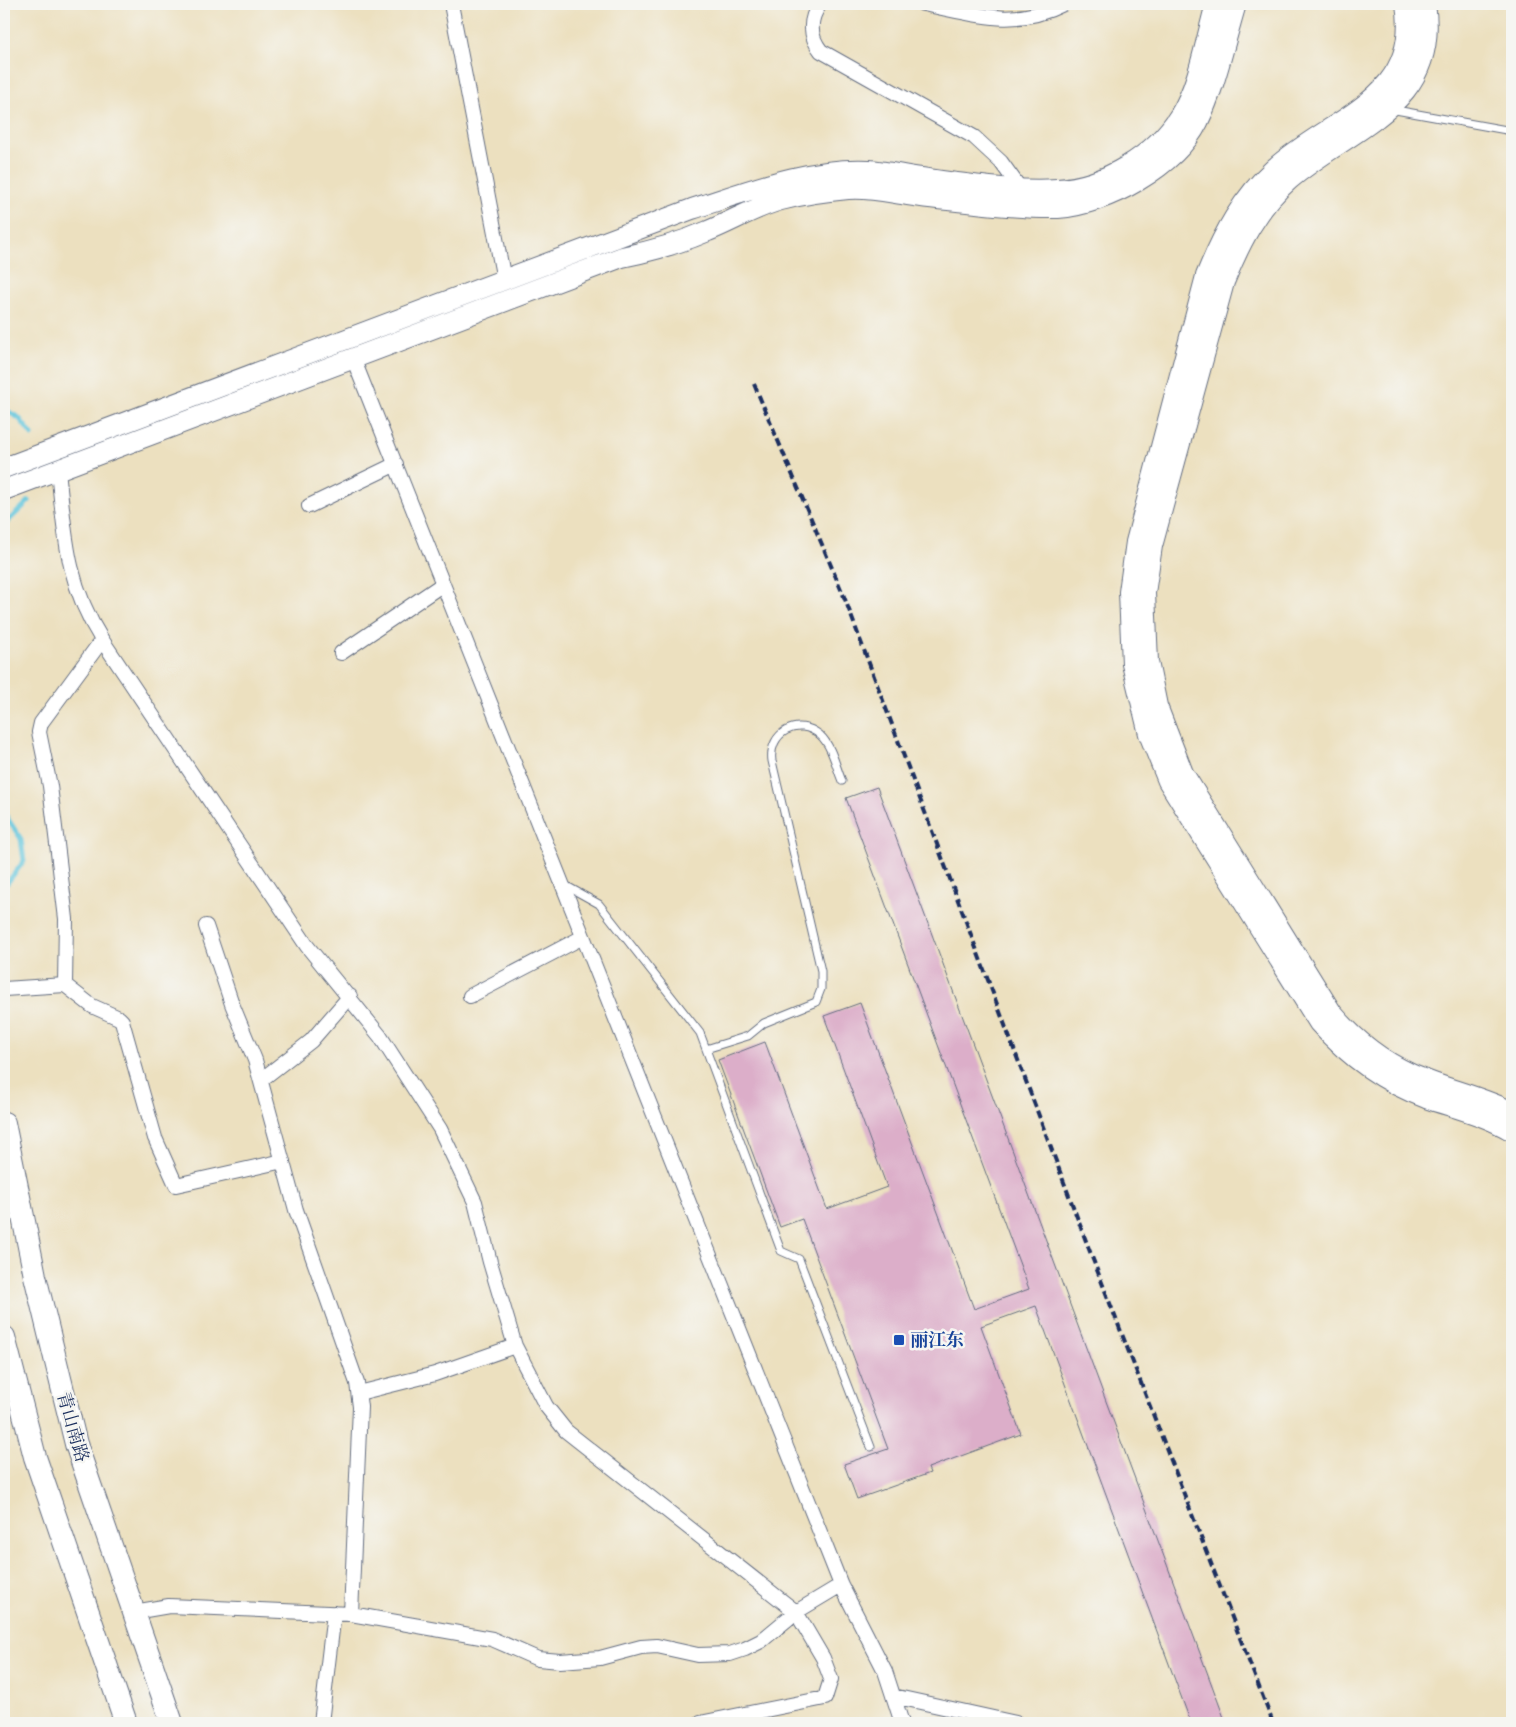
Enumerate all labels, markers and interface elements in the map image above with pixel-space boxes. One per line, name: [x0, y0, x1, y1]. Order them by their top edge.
place label: 丽江东: [910, 1329, 964, 1352]
marker: 丽江东: [892, 1333, 906, 1347]
street label: 青山南路: [52, 1389, 93, 1465]

